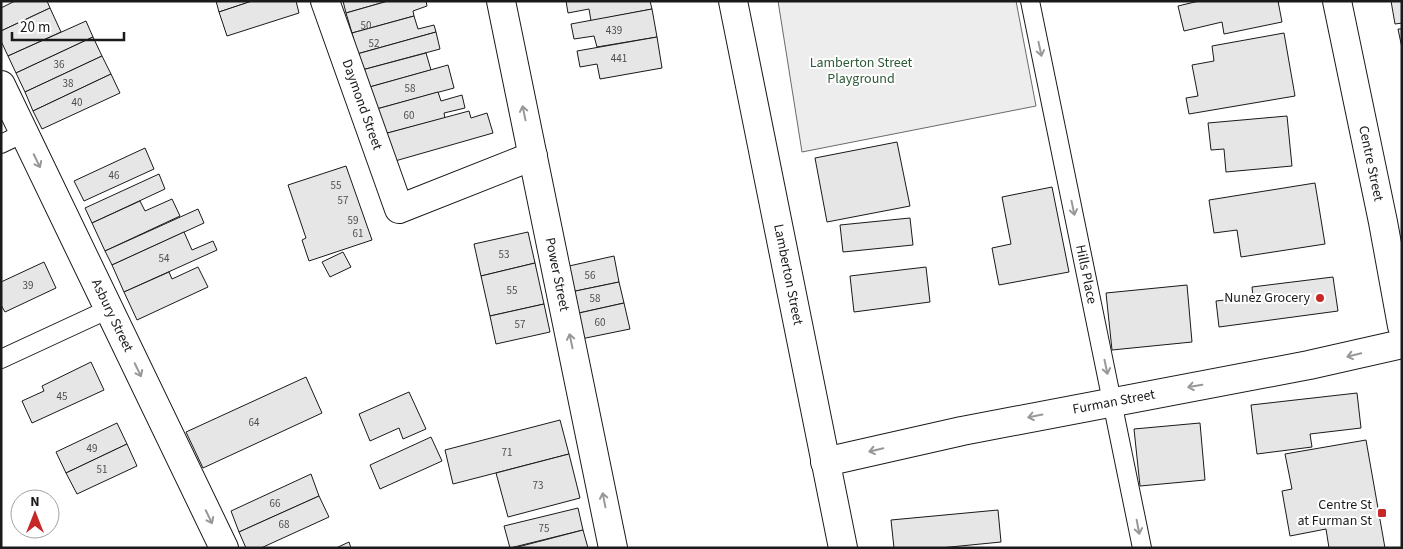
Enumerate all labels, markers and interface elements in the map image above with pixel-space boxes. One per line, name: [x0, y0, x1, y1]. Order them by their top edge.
scale bar: [12, 10, 125, 42]
text: 20 m: [20, 17, 50, 38]
house number: 50: [361, 18, 371, 33]
house number: 439: [606, 23, 622, 38]
house number: 52: [369, 36, 379, 51]
one-way arrow: [1036, 41, 1045, 57]
house number: 441: [611, 51, 627, 66]
park label: Lamberton Street Playground: [810, 53, 913, 89]
house number: 36: [54, 57, 65, 72]
street label: Daymond Street: [337, 57, 387, 153]
house number: 38: [63, 76, 74, 91]
house number: 58: [405, 81, 416, 96]
house number: 40: [72, 95, 82, 110]
one-way arrow: [519, 105, 528, 121]
house number: 60: [404, 108, 414, 123]
street label: Centre Street: [1353, 124, 1389, 203]
one-way arrow: [33, 153, 43, 168]
house number: 46: [109, 168, 120, 183]
house number: 55: [331, 178, 341, 193]
house number: 57: [338, 193, 348, 208]
one-way arrow: [1069, 200, 1078, 216]
house number: 59: [348, 213, 358, 228]
street label: Lamberton Street: [768, 222, 808, 327]
house number: 61: [353, 226, 363, 241]
street label: Power Street: [540, 236, 574, 313]
street label: Hills Place: [1070, 243, 1102, 306]
house number: 53: [499, 247, 509, 262]
house number: 54: [159, 251, 170, 266]
house number: 56: [585, 268, 596, 283]
street label: Asbury Street: [86, 276, 138, 356]
house number: 39: [23, 278, 33, 293]
house number: 55: [507, 283, 517, 298]
place label: Nunez Grocery: [1224, 288, 1310, 308]
house number: 58: [590, 291, 601, 306]
marker: Nunez Grocery: [1314, 292, 1326, 304]
house number: 60: [595, 315, 605, 330]
house number: 57: [515, 317, 525, 332]
one-way arrow: [566, 333, 575, 349]
one-way arrow: [1347, 351, 1363, 360]
one-way arrow: [1102, 359, 1111, 375]
one-way arrow: [134, 362, 144, 377]
one-way arrow: [1187, 381, 1203, 391]
street label: Furman Street: [1071, 384, 1157, 420]
house number: 45: [57, 389, 67, 404]
one-way arrow: [1027, 412, 1043, 421]
house number: 64: [249, 415, 260, 430]
house number: 49: [87, 441, 97, 456]
house number: 71: [502, 445, 512, 460]
one-way arrow: [869, 446, 885, 455]
house number: 51: [97, 462, 107, 477]
house number: 73: [533, 478, 543, 493]
north arrow: [10, 489, 60, 539]
text: N: [30, 492, 40, 512]
one-way arrow: [599, 492, 608, 508]
place label: Centre St at Furman St: [1297, 495, 1372, 531]
house number: 66: [270, 496, 281, 511]
marker: Centre St at Furman St: [1376, 507, 1388, 519]
one-way arrow: [204, 509, 214, 524]
house number: 68: [279, 517, 290, 532]
one-way arrow: [1133, 518, 1143, 534]
house number: 75: [539, 521, 549, 536]

